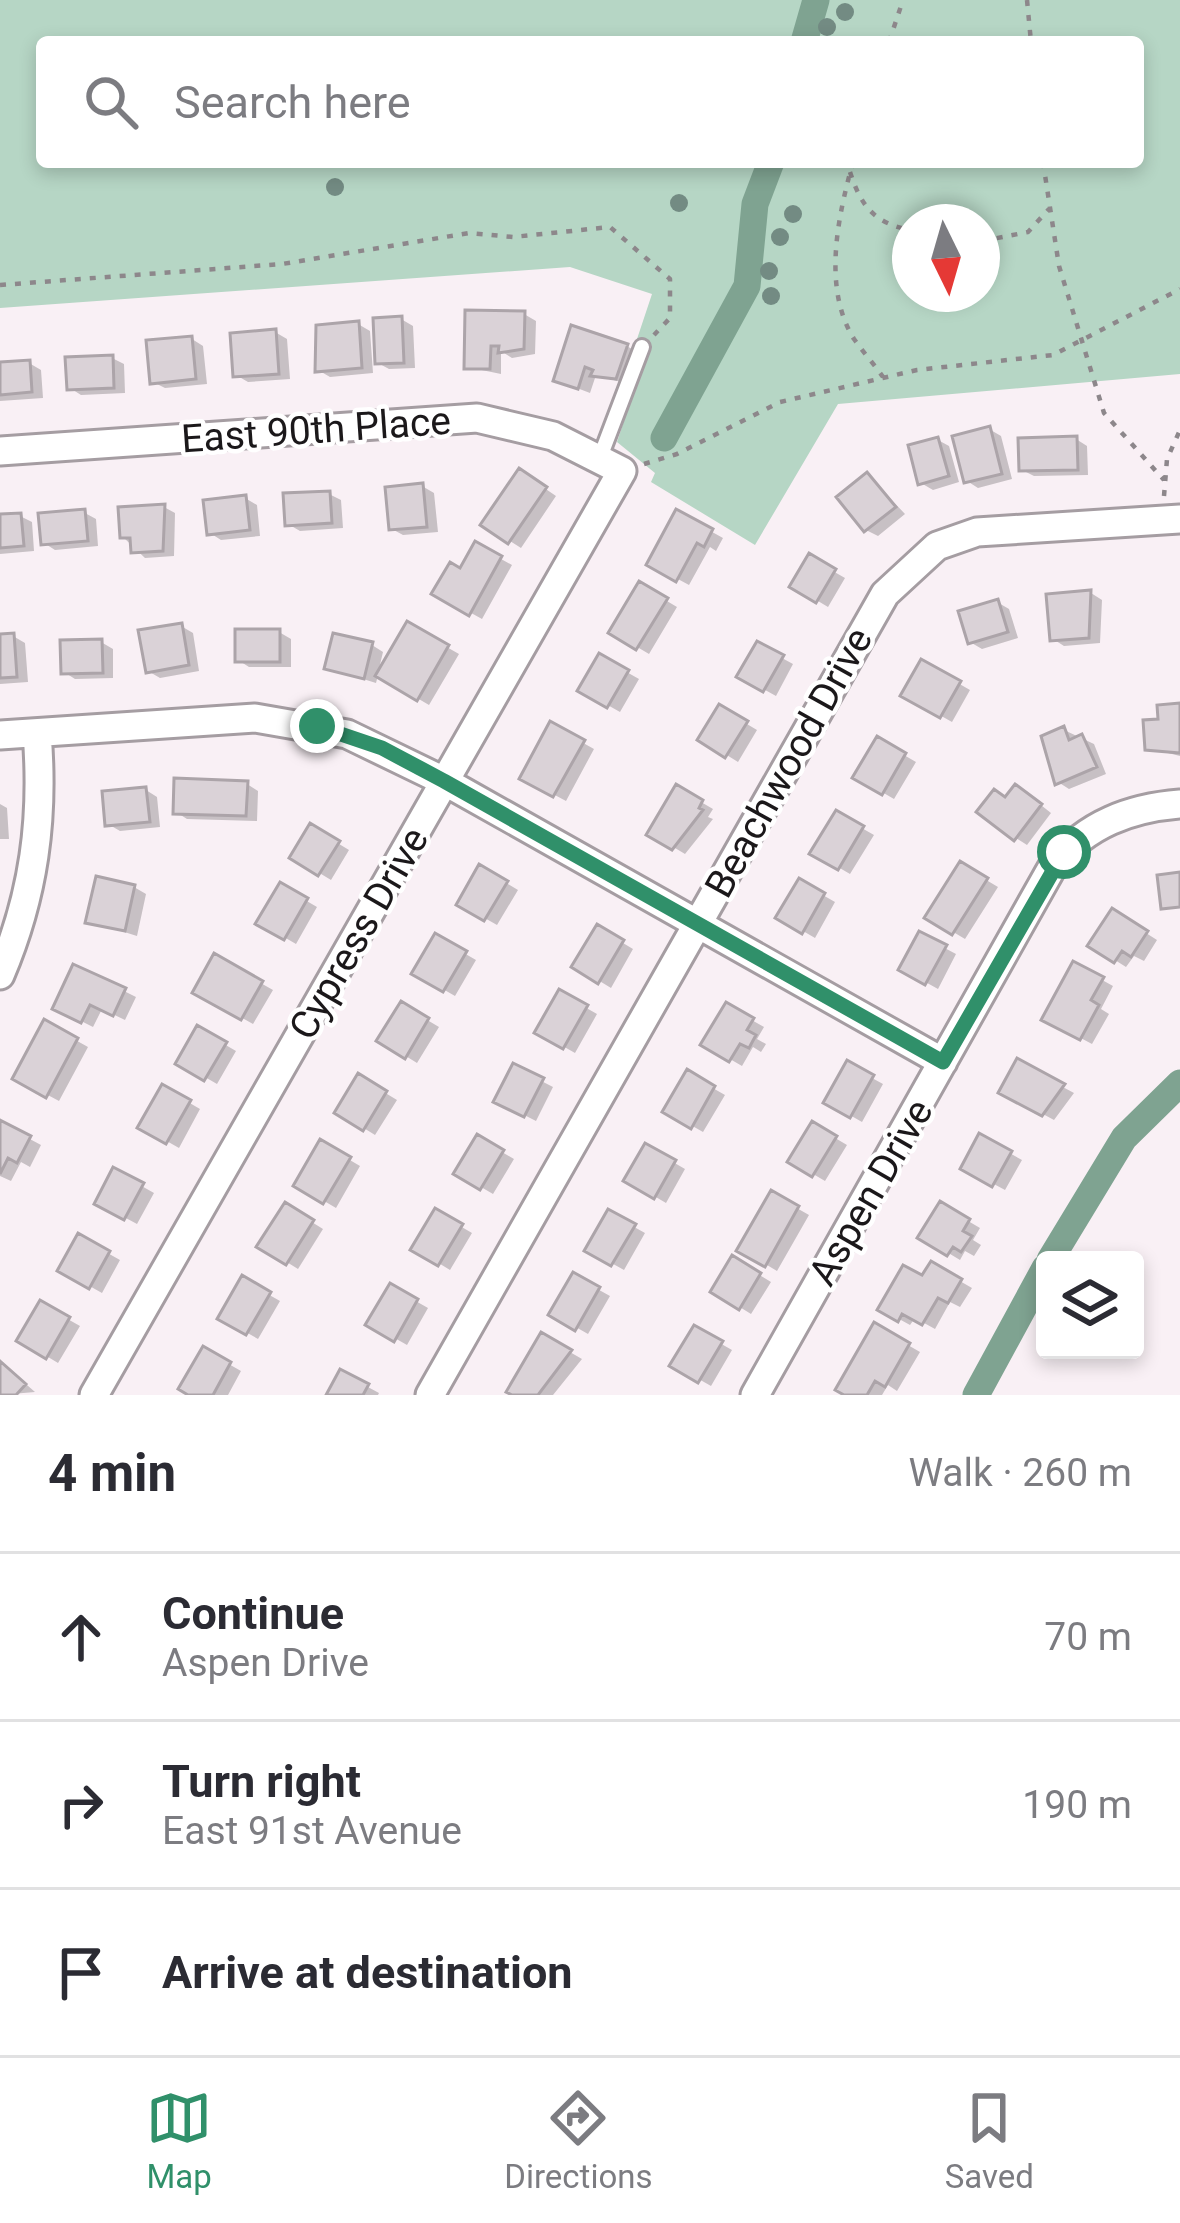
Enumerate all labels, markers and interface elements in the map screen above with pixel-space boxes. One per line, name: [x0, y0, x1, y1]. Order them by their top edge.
search box: [36, 36, 1144, 168]
icon: search: [78, 69, 144, 135]
text: Search here: [174, 76, 411, 129]
north arrow: [892, 204, 1000, 312]
street label: East 90th Place: [180, 398, 452, 462]
street label: Beachwood Drive: [696, 620, 882, 905]
route end: [290, 699, 344, 753]
street label: Cypress Drive: [280, 819, 438, 1048]
route start: [1037, 825, 1091, 879]
street label: Aspen Drive: [799, 1091, 943, 1294]
map controls: [1036, 1251, 1144, 1359]
button: layers: [1036, 1251, 1144, 1359]
text: 4 min: [48, 1444, 176, 1503]
text: Walk · 260 m: [908, 1450, 1132, 1496]
text: Continue: [162, 1587, 344, 1640]
icon: ahead: [48, 1604, 114, 1670]
text: 70 m: [1044, 1614, 1132, 1660]
text: Aspen Drive: [162, 1640, 369, 1686]
text: Turn right: [162, 1755, 361, 1808]
icon: right: [48, 1772, 114, 1838]
text: 190 m: [1022, 1782, 1132, 1828]
text: East 91st Avenue: [162, 1808, 462, 1854]
icon: arrive: [48, 1940, 114, 2006]
text: Arrive at destination: [162, 1946, 573, 1999]
tab: Map: [146, 2085, 212, 2196]
tab: Directions: [504, 2085, 653, 2196]
tab: Saved: [945, 2085, 1034, 2196]

